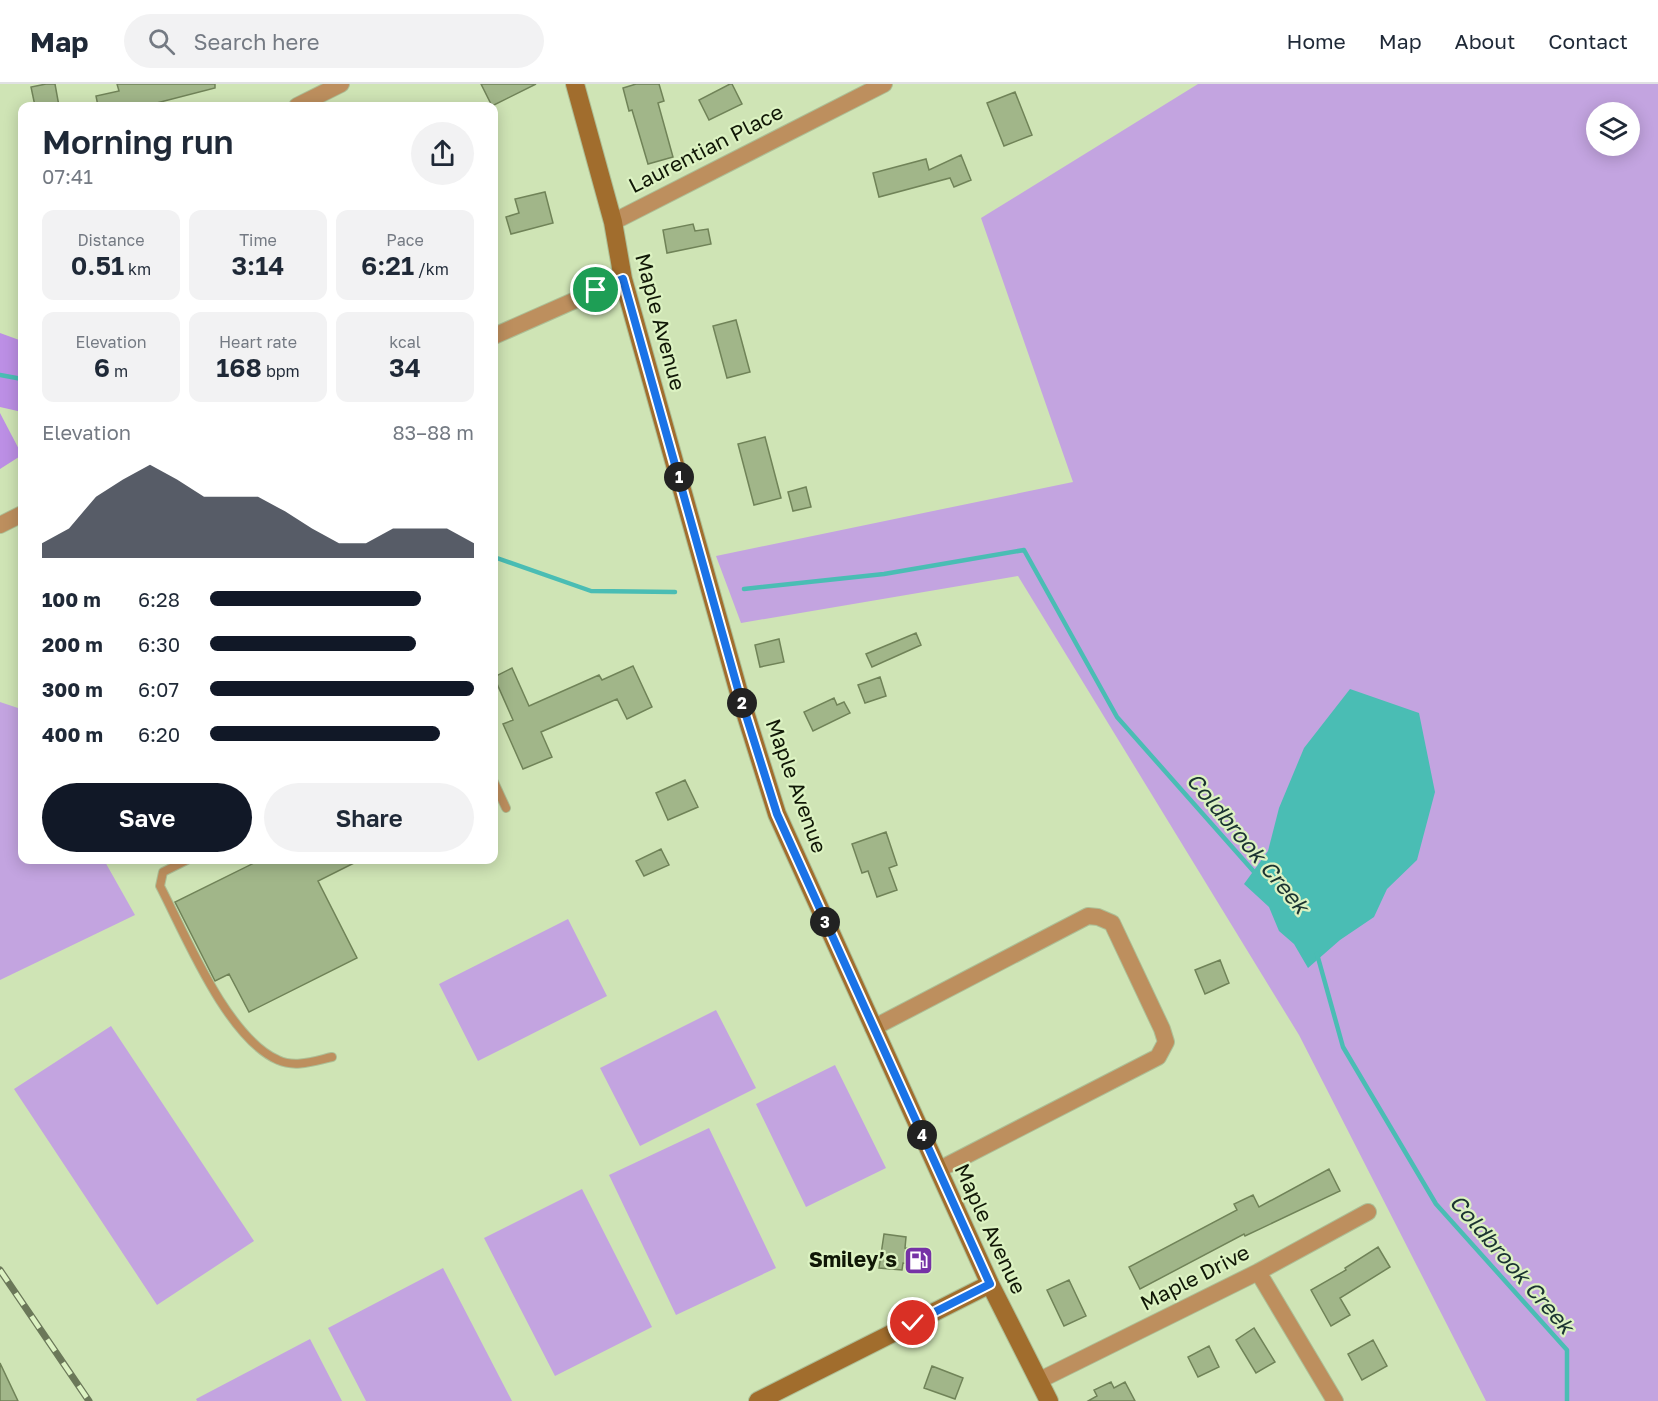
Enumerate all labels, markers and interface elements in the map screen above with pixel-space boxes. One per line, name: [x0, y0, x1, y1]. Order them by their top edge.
search box: [124, 14, 544, 68]
text: Map: [30, 25, 88, 58]
icon: search: [145, 25, 178, 58]
text: Search here: [193, 28, 319, 55]
text: Home: [1286, 28, 1346, 54]
text: Map: [1379, 28, 1422, 54]
text: About: [1455, 28, 1515, 54]
text: Contact: [1548, 28, 1628, 54]
street label: Laurentian Place: [624, 98, 787, 198]
map controls: [1586, 102, 1640, 156]
button: layers: [1586, 102, 1640, 156]
text: Morning run: [42, 122, 234, 161]
button: share: [411, 122, 474, 185]
text: 07:41: [42, 164, 93, 188]
text: Distance: [77, 230, 145, 250]
text: Time: [239, 230, 277, 250]
text: Pace: [386, 230, 424, 250]
text: 0.51: [71, 250, 124, 281]
text: 3:14: [231, 250, 285, 281]
text: 6:21: [361, 250, 414, 281]
street label: Maple Avenue: [630, 250, 692, 393]
text: km: [124, 259, 151, 279]
text: /km: [414, 259, 449, 279]
pin: [570, 264, 621, 315]
icon: arrive: [579, 273, 612, 306]
text: Elevation: [75, 332, 147, 352]
text: Heart rate: [219, 332, 297, 352]
text: kcal: [389, 332, 421, 352]
text: 6: [94, 352, 110, 383]
text: 168: [216, 352, 262, 383]
text: 34: [389, 352, 421, 383]
text: m: [110, 361, 128, 381]
text: bpm: [262, 361, 300, 381]
text: Elevation: [42, 420, 131, 444]
text: 83–88 m: [392, 420, 474, 444]
pin: 1: [664, 462, 694, 492]
text: 1: [675, 467, 683, 487]
text: 100 m: [42, 587, 101, 611]
text: 6:28: [138, 587, 180, 611]
text: 200 m: [42, 632, 103, 656]
text: 6:30: [138, 632, 180, 656]
text: 300 m: [42, 677, 103, 701]
text: 6:07: [138, 677, 179, 701]
pin: 2: [727, 688, 757, 718]
text: 2: [737, 693, 747, 713]
street label: Maple Avenue: [761, 715, 833, 856]
text: 400 m: [42, 722, 103, 746]
text: 6:20: [138, 722, 180, 746]
water label: Coldbrook Creek: [1181, 767, 1317, 921]
button: Save: [42, 783, 252, 852]
button: Share: [264, 783, 474, 852]
pin: 3: [810, 907, 840, 937]
text: 3: [820, 912, 830, 932]
pin: 4: [907, 1120, 937, 1150]
text: 4: [917, 1125, 927, 1145]
street label: Maple Avenue: [949, 1159, 1032, 1298]
water label: Coldbrook Creek: [1444, 1188, 1582, 1341]
street label: Maple Drive: [1136, 1239, 1253, 1316]
fuel station icon: Smiley’s: [902, 1244, 934, 1276]
place label: Smiley’s: [809, 1246, 897, 1272]
pin: [887, 1297, 938, 1348]
icon: check: [896, 1306, 929, 1339]

